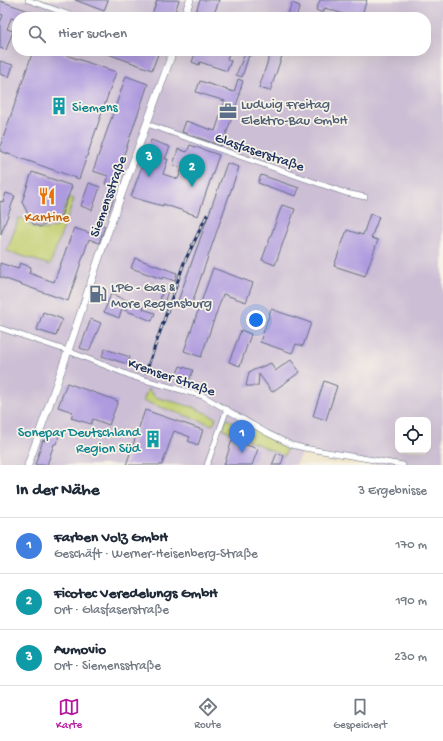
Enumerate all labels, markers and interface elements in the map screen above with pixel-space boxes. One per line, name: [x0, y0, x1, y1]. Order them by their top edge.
search box: [12, 12, 431, 56]
icon: search: [26, 23, 48, 45]
text: Hier suchen: [58, 25, 127, 43]
building icon: Siemens: [49, 96, 69, 116]
place label: Ludwig Freitag Elektro-Bau GmbH: [241, 97, 349, 130]
place label: Siemens: [72, 100, 119, 117]
office icon: Ludwig Freitag Elektro-Bau GmbH: [218, 101, 238, 121]
street label: Glasfaserstraße: [212, 130, 307, 177]
pin: 3: [136, 144, 162, 177]
street label: Siemensstraße: [87, 153, 132, 240]
pin: 2: [179, 154, 205, 187]
restaurant icon: Kantine: [37, 186, 57, 206]
place label: Kantine: [25, 210, 70, 227]
place label: LPG - Gas & More Regensburg: [111, 280, 212, 313]
fuel station icon: LPG - Gas & More Regensburg: [88, 284, 108, 304]
your location: [246, 310, 266, 330]
street label: Kremser Straße: [125, 355, 218, 401]
map controls: [395, 417, 431, 453]
button: locate: [395, 417, 431, 453]
pin: 1: [229, 420, 255, 453]
place label: Sonepar Deutschland Region Süd: [18, 425, 142, 458]
building icon: Sonepar Deutschland Region Süd: [143, 429, 163, 449]
text: In der Nähe: [16, 481, 99, 501]
text: 3 Ergebnisse: [358, 484, 427, 499]
text: Farben Volz GmbH: [54, 529, 168, 547]
text: 1: [26, 538, 32, 553]
text: 170 m: [395, 538, 427, 553]
text: Geschäft · Werner-Heisenberg-Straße: [54, 547, 258, 562]
text: Ficotec Veredelungs GmbH: [54, 585, 218, 603]
text: 2: [26, 594, 32, 609]
text: 190 m: [396, 594, 427, 609]
text: Ort · Glasfaserstraße: [54, 603, 169, 618]
text: Aumovio: [54, 641, 106, 659]
text: 3: [26, 650, 32, 665]
text: 230 m: [394, 650, 427, 665]
text: Ort · Siemensstraße: [54, 659, 161, 674]
tab: Karte: [56, 696, 82, 732]
tab: Route: [194, 696, 221, 732]
tab: Gespeichert: [333, 696, 387, 732]

